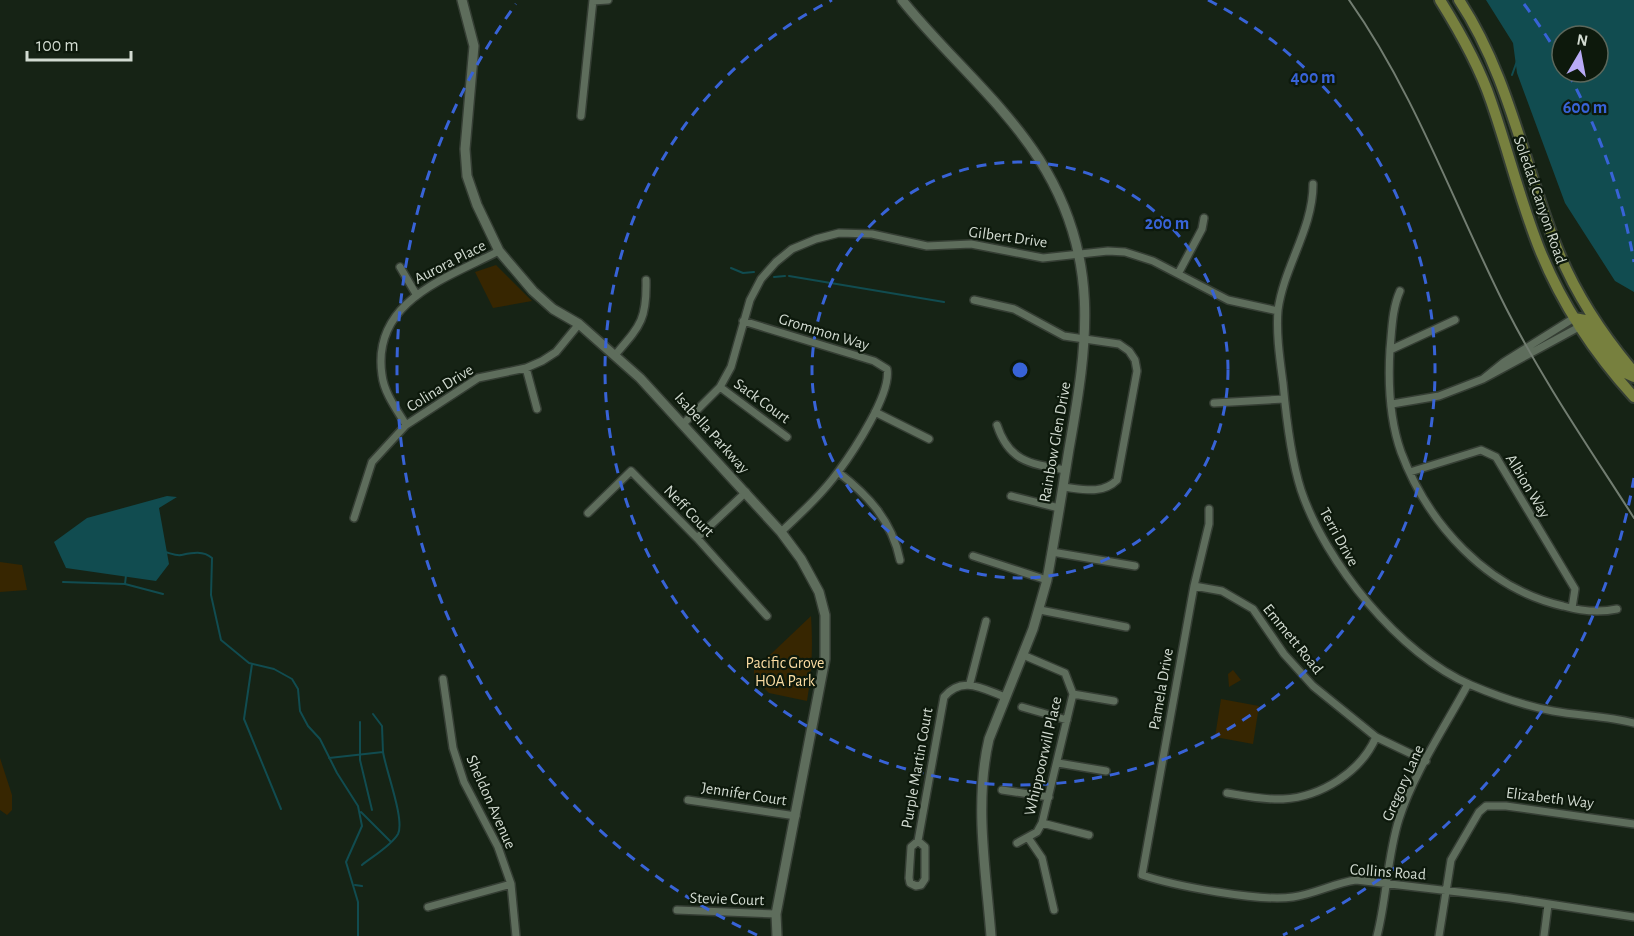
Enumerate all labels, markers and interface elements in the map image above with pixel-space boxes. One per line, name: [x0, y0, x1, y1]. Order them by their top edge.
scale bar: [27, 24, 130, 62]
north arrow: [1550, 24, 1610, 84]
text: N: [1576, 31, 1589, 49]
text: 100 m: [36, 37, 79, 55]
text: 400 m: [1290, 69, 1336, 87]
text: 600 m: [1563, 99, 1607, 117]
street label: Soledad Canyon Road: [1510, 134, 1569, 266]
text: 200 m: [1145, 215, 1189, 233]
street label: Gilbert Drive: [968, 224, 1048, 250]
street label: Aurora Place: [412, 237, 488, 287]
street label: Grommon Way: [777, 311, 871, 354]
centre of rings: [1010, 360, 1030, 380]
street label: Colina Drive: [404, 361, 476, 415]
street label: Sack Court: [731, 375, 793, 427]
street label: Rainbow Glen Drive: [1037, 380, 1073, 504]
street label: Isabella Parkway: [671, 389, 753, 477]
street label: Albion Way: [1502, 451, 1553, 521]
street label: Neff Court: [661, 482, 717, 540]
street label: Terri Drive: [1316, 505, 1362, 569]
street label: Emmett Road: [1260, 601, 1326, 677]
street label: Pamela Drive: [1146, 647, 1176, 731]
park label: Pacific Grove HOA Park: [746, 655, 824, 689]
street label: Whippoorwill Place: [1021, 695, 1065, 817]
street label: Purple Martin Court: [899, 706, 935, 830]
street label: Gregory Lane: [1379, 743, 1428, 824]
street label: Sheldon Avenue: [463, 753, 519, 851]
street label: Jennifer Court: [700, 779, 788, 809]
street label: Elizabeth Way: [1505, 785, 1595, 812]
street label: Collins Road: [1349, 861, 1427, 883]
street label: Stevie Court: [689, 890, 765, 908]

